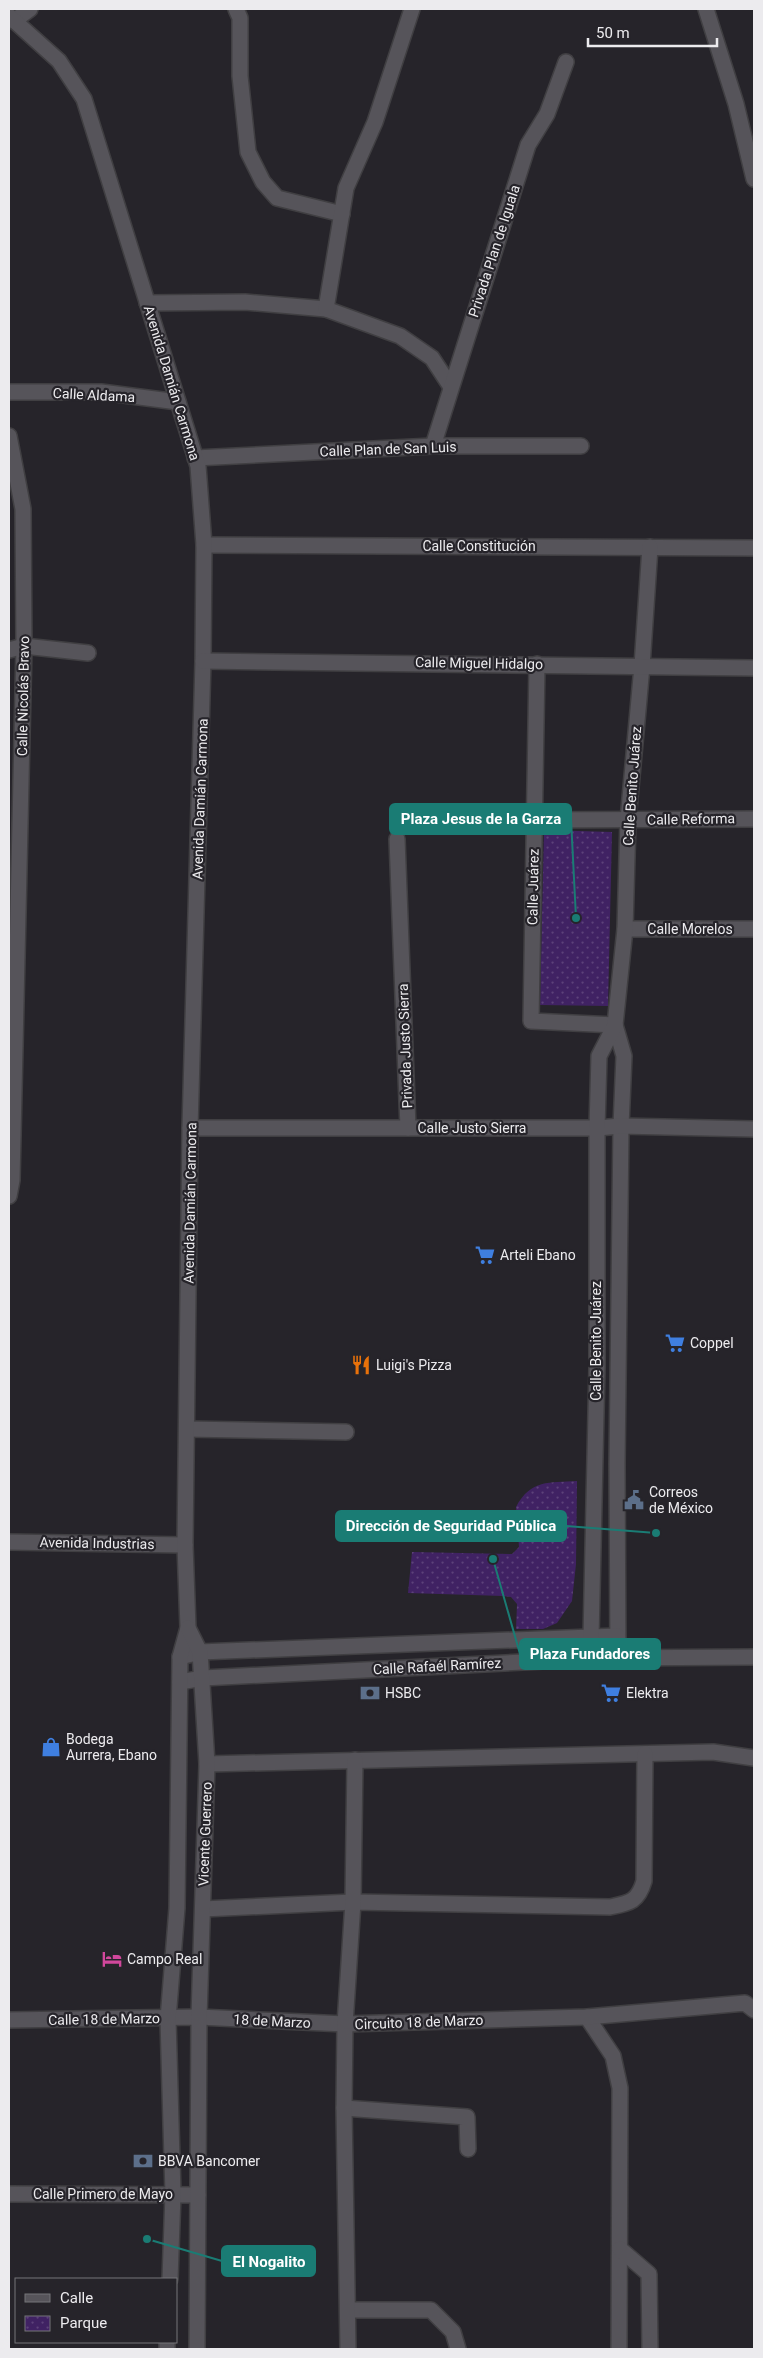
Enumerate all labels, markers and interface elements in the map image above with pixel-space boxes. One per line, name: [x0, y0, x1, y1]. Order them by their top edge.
scale bar: [588, 15, 717, 47]
text: 50 m: [596, 24, 630, 42]
street label: Privada Plan de Iguala: [465, 183, 523, 319]
street label: Avenida Damián Carmona: [141, 303, 203, 463]
street label: Calle Aldama: [52, 385, 136, 405]
street label: Calle Plan de San Luis: [319, 439, 457, 459]
street label: Calle Constitución: [422, 538, 536, 554]
street label: Calle Nicolás Bravo: [14, 636, 32, 756]
street label: Calle Miguel Hidalgo: [415, 654, 543, 672]
street label: Avenida Damián Carmona: [189, 718, 211, 880]
street label: Calle Benito Juárez: [620, 726, 644, 846]
callout: Plaza Jesus de la Garza: [390, 804, 571, 834]
text: Plaza Jesus de la Garza: [401, 810, 561, 828]
street label: Calle Reforma: [647, 810, 735, 828]
street label: Calle Juárez: [524, 849, 542, 925]
street label: Calle Morelos: [647, 921, 733, 937]
street label: Privada Justo Sierra: [395, 983, 415, 1109]
street label: Calle Justo Sierra: [418, 1120, 526, 1136]
street label: Avenida Damián Carmona: [181, 1122, 199, 1284]
supermarket icon: Arteli Ebano: [474, 1244, 496, 1266]
place label: Arteli Ebano: [500, 1247, 576, 1263]
street label: Calle Benito Juárez: [588, 1281, 604, 1401]
supermarket icon: Coppel: [664, 1332, 686, 1354]
place label: Coppel: [690, 1335, 734, 1351]
restaurant icon: Luigi's Pizza: [350, 1354, 372, 1376]
place label: Luigi's Pizza: [376, 1357, 452, 1373]
place label: Correos de México: [649, 1484, 713, 1516]
public building icon: Correos de México: [623, 1489, 645, 1511]
callout: Dirección de Seguridad Pública: [336, 1511, 566, 1541]
text: Dirección de Seguridad Pública: [346, 1517, 556, 1535]
street label: Avenida Industrias: [39, 1534, 155, 1552]
callout: Plaza Fundadores: [520, 1639, 660, 1669]
text: Plaza Fundadores: [530, 1645, 651, 1663]
street label: Calle Rafaél Ramírez: [372, 1655, 502, 1677]
bank icon: HSBC: [359, 1682, 381, 1704]
supermarket icon: Elektra: [600, 1682, 622, 1704]
place label: HSBC: [385, 1685, 421, 1701]
place label: Elektra: [626, 1685, 669, 1701]
place label: Bodega Aurrera, Ebano: [66, 1731, 157, 1763]
shop icon: Bodega Aurrera, Ebano: [40, 1736, 62, 1758]
street label: Vicente Guerrero: [195, 1782, 215, 1886]
hotel icon: Campo Real: [101, 1948, 123, 1970]
place label: Campo Real: [127, 1951, 202, 1967]
street label: Calle 18 de Marzo: [48, 2010, 160, 2028]
street label: 18 de Marzo: [233, 2011, 311, 2031]
street label: Circuito 18 de Marzo: [354, 2012, 484, 2032]
bank icon: BBVA Bancomer: [132, 2150, 154, 2172]
place label: BBVA Bancomer: [158, 2153, 260, 2169]
street label: Calle Primero de Mayo: [33, 2186, 173, 2202]
callout: El Nogalito: [222, 2246, 315, 2276]
text: El Nogalito: [232, 2253, 306, 2271]
legend: [15, 2278, 178, 2343]
text: Calle: [60, 2289, 93, 2307]
text: Parque: [60, 2314, 107, 2332]

